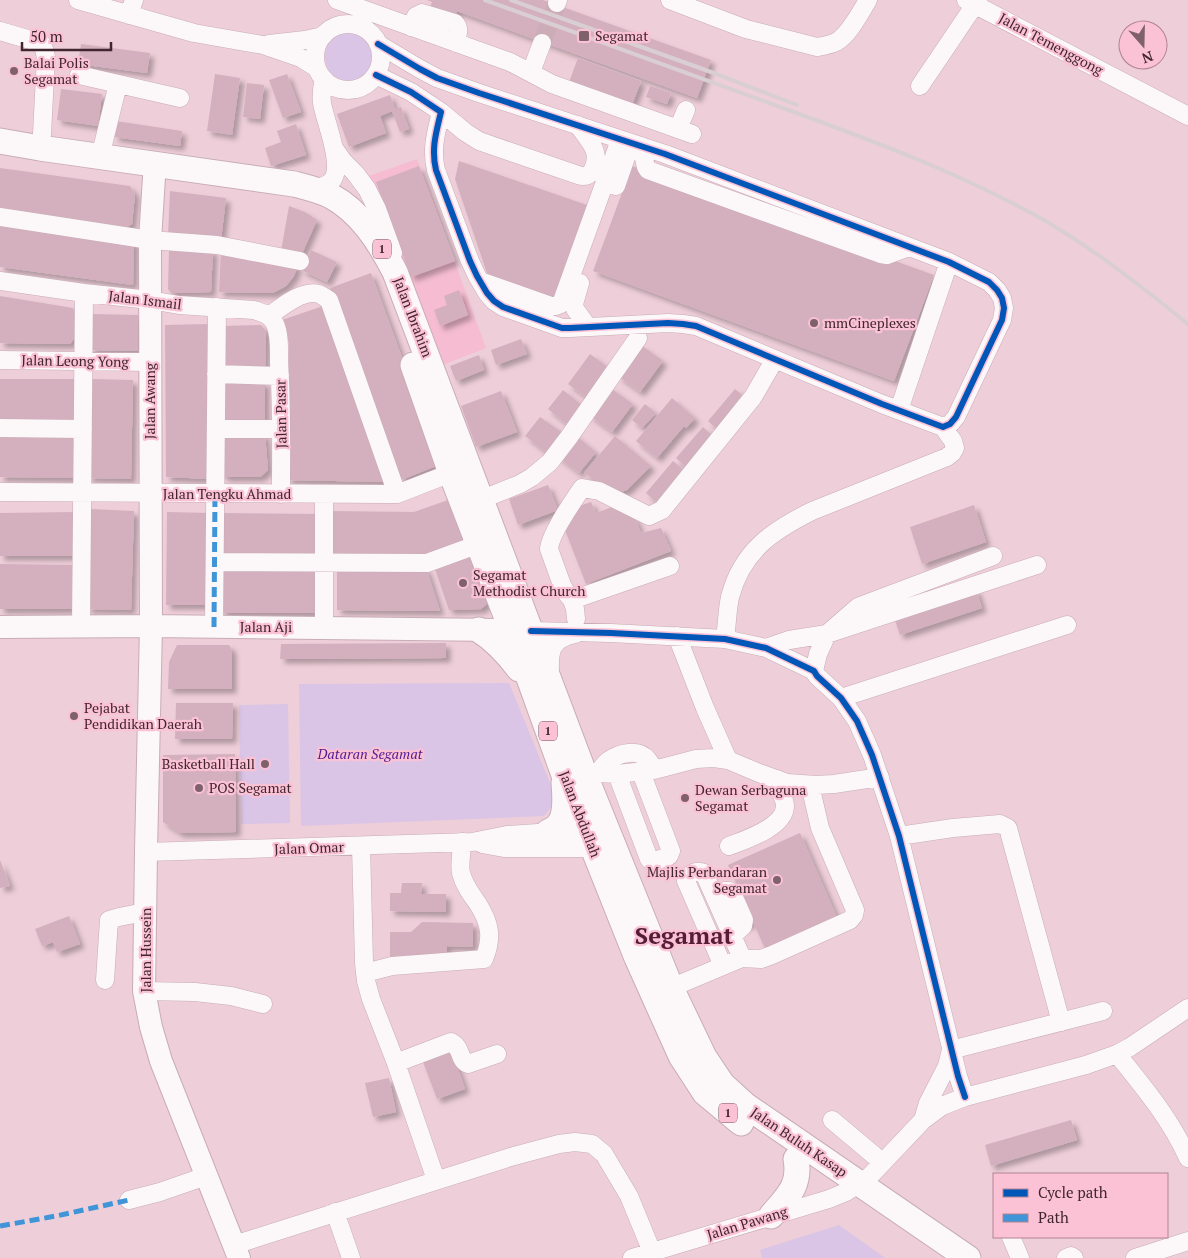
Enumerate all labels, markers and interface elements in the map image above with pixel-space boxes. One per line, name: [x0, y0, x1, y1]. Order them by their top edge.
street label: Jalan Temenggong: [996, 8, 1107, 79]
scale bar: [22, 20, 111, 52]
north arrow: [1118, 20, 1168, 70]
text: 50 m: [30, 26, 63, 46]
place label: Segamat: [595, 26, 649, 45]
marker: Segamat: [577, 29, 591, 43]
text: N: [1139, 47, 1156, 69]
place label: Balai Polis Segamat: [24, 53, 89, 88]
marker: Balai Polis Segamat: [8, 65, 20, 77]
road number: 1: [373, 240, 391, 258]
street label: Jalan Ibrahim: [389, 274, 437, 360]
street label: Jalan Ismail: [107, 286, 183, 313]
place label: mmCineplexes: [824, 313, 916, 332]
marker: mmCineplexes: [808, 317, 820, 329]
street label: Jalan Leong Yong: [21, 350, 130, 371]
street label: Jalan Awang: [140, 362, 159, 439]
street label: Jalan Pasar: [270, 379, 291, 449]
street label: Jalan Tengku Ahmad: [163, 484, 291, 503]
place label: Segamat Methodist Church: [473, 565, 585, 600]
marker: Segamat Methodist Church: [457, 577, 469, 589]
street label: Jalan Aji: [240, 617, 292, 636]
place label: Pejabat Pendidikan Daerah: [84, 698, 202, 733]
marker: Pejabat Pendidikan Daerah: [68, 710, 80, 722]
road number: 1: [539, 721, 557, 740]
park label: Dataran Segamat: [316, 744, 423, 763]
place label: Basketball Hall: [162, 754, 255, 773]
marker: Basketball Hall: [259, 758, 271, 770]
street label: Jalan Abdullah: [555, 768, 606, 860]
place label: POS Segamat: [209, 778, 293, 797]
place label: Dewan Serbaguna Segamat: [695, 780, 806, 815]
marker: POS Segamat: [193, 782, 205, 794]
marker: Dewan Serbaguna Segamat: [679, 792, 691, 804]
street label: Jalan Omar: [274, 837, 345, 858]
place label: Majlis Perbandaran Segamat: [647, 862, 768, 897]
marker: Majlis Perbandaran Segamat: [771, 874, 783, 886]
street label: Jalan Hussein: [136, 907, 155, 992]
district label: Segamat: [635, 919, 734, 951]
street label: Jalan Buluh Kasap: [747, 1102, 851, 1181]
road number: 1: [719, 1104, 737, 1122]
legend: [993, 1173, 1168, 1238]
text: Cycle path: [1038, 1182, 1108, 1202]
street label: Jalan Pawang: [704, 1201, 790, 1244]
text: Path: [1038, 1207, 1069, 1227]

